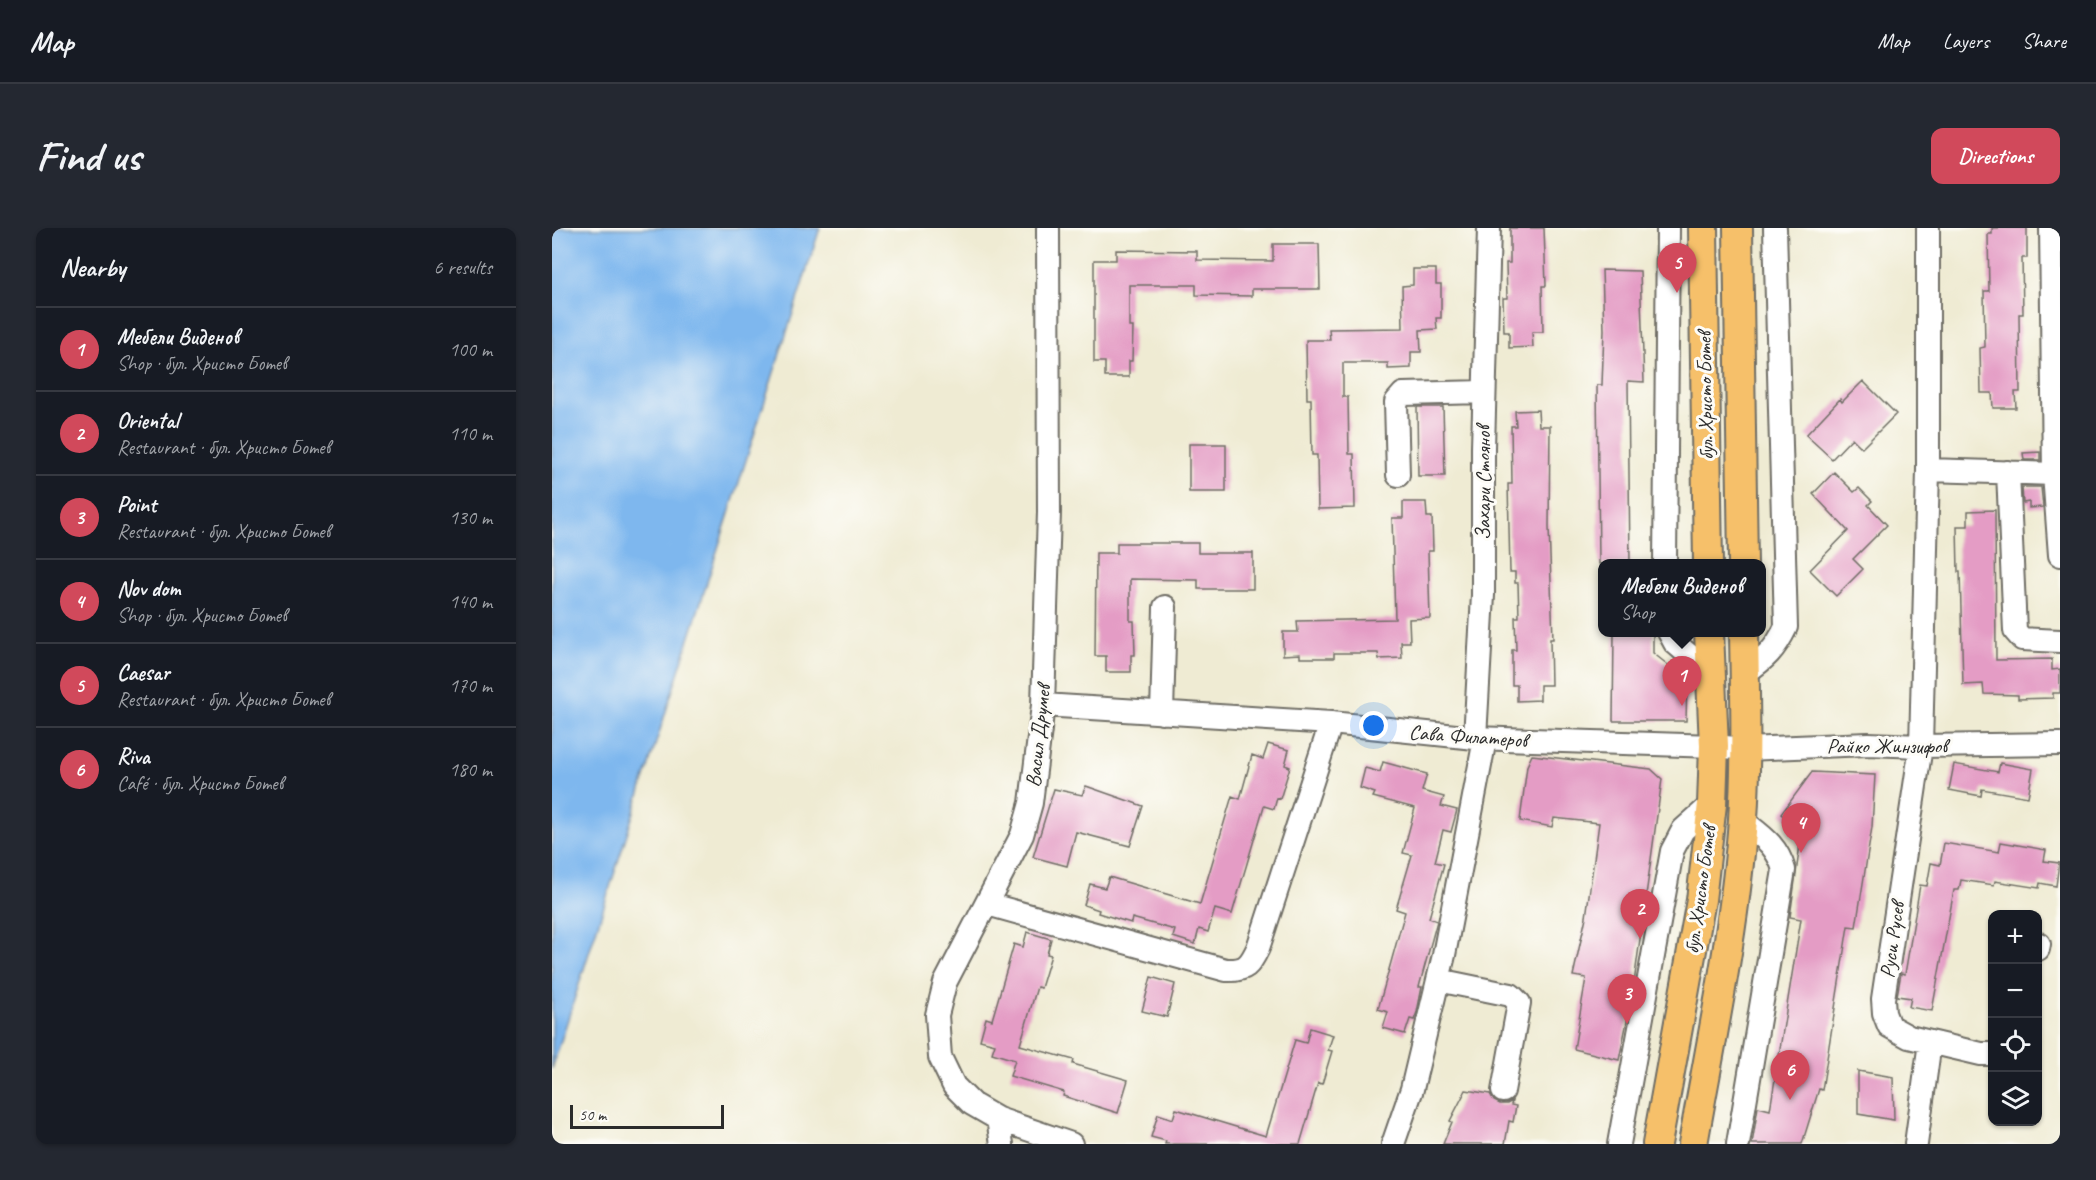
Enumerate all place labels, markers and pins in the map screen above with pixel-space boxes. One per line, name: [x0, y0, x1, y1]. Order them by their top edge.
pin: 5: [1658, 244, 1696, 293]
pin: 1: [1662, 656, 1702, 706]
pin: 4: [1782, 804, 1820, 853]
pin: 2: [1620, 890, 1660, 939]
pin: 3: [1608, 974, 1646, 1024]
pin: 6: [1770, 1050, 1810, 1100]

